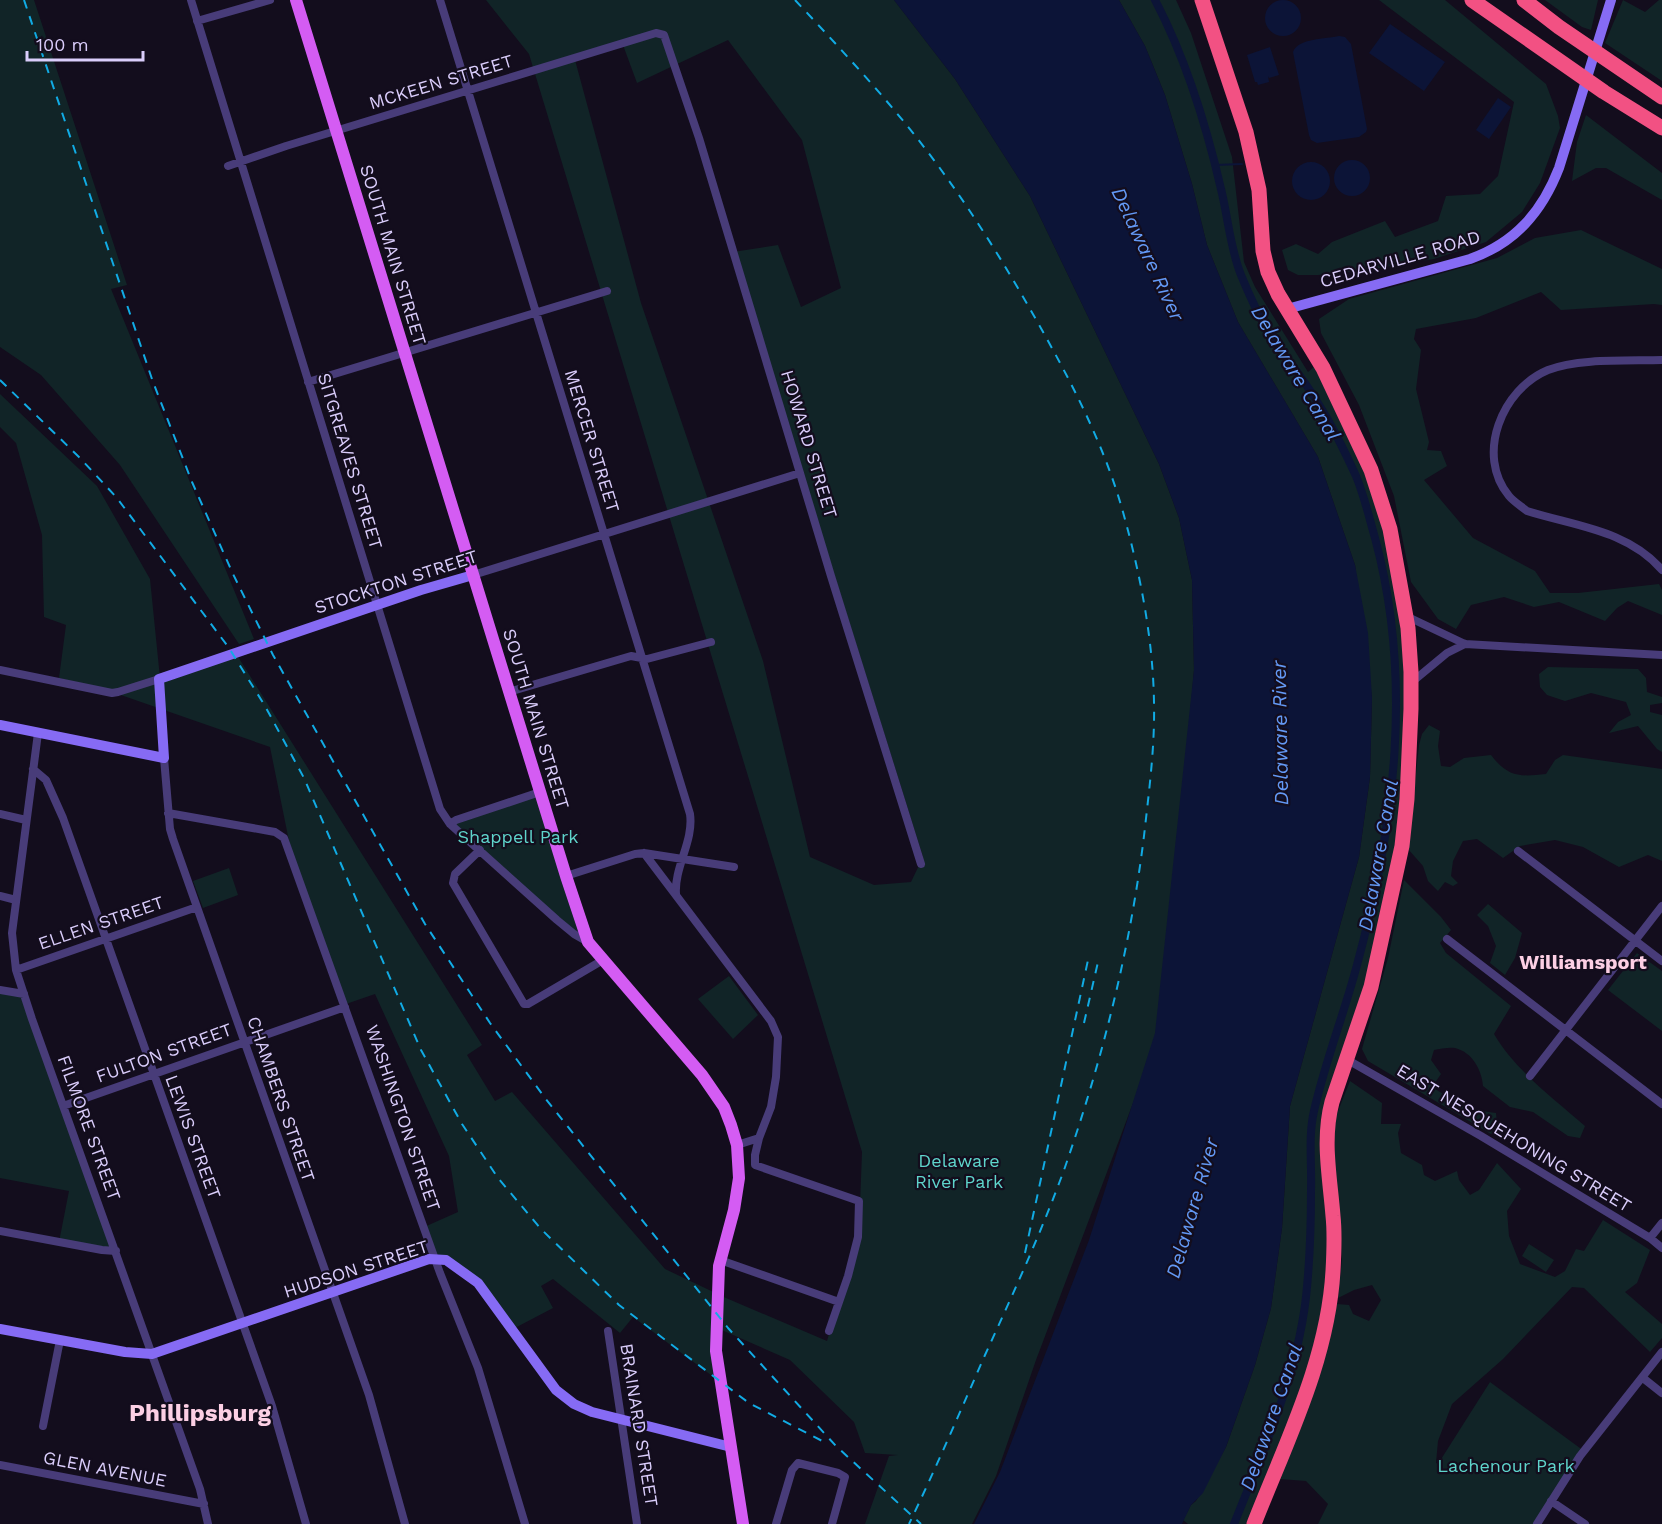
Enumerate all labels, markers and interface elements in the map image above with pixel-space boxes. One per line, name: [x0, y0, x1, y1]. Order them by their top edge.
scale bar: [27, 24, 142, 62]
text: 100 m: [36, 34, 89, 55]
street label: MCKEEN STREET: [366, 50, 516, 113]
street label: SOUTH MAIN STREET: [356, 162, 431, 348]
water label: Delaware River: [1106, 183, 1190, 326]
street label: CEDARVILLE ROAD: [1317, 226, 1483, 291]
water label: Delaware Canal: [1246, 301, 1346, 445]
street label: MERCER STREET: [561, 367, 624, 515]
street label: HOWARD STREET: [777, 367, 842, 521]
street label: SITGREAVES STREET: [314, 370, 387, 552]
street label: STOCKTON STREET: [312, 545, 480, 618]
street label: SOUTH MAIN STREET: [499, 626, 574, 812]
water label: Delaware River: [1267, 659, 1293, 806]
water label: Delaware Canal: [1353, 777, 1403, 933]
park label: Shappell Park: [457, 826, 579, 847]
street label: ELLEN STREET: [35, 891, 167, 954]
district label: Williamsport: [1519, 950, 1647, 974]
street label: CHAMBERS STREET: [243, 1013, 320, 1184]
street label: FULTON STREET: [93, 1018, 235, 1087]
street label: WASHINGTON STREET: [362, 1022, 445, 1214]
street label: FILMORE STREET: [53, 1052, 126, 1204]
street label: EAST NESQUEHONING STREET: [1393, 1059, 1635, 1216]
street label: LEWIS STREET: [161, 1072, 226, 1202]
water label: Delaware River: [1160, 1134, 1224, 1281]
park label: Delaware River Park: [915, 1150, 1003, 1192]
street label: HUDSON STREET: [281, 1235, 431, 1302]
water label: Delaware Canal: [1235, 1340, 1307, 1494]
street label: BRAINARD STREET: [616, 1342, 663, 1508]
district label: Phillipsburg: [129, 1399, 271, 1427]
street label: GLEN AVENUE: [42, 1446, 169, 1491]
park label: Lachenour Park: [1437, 1455, 1575, 1476]

